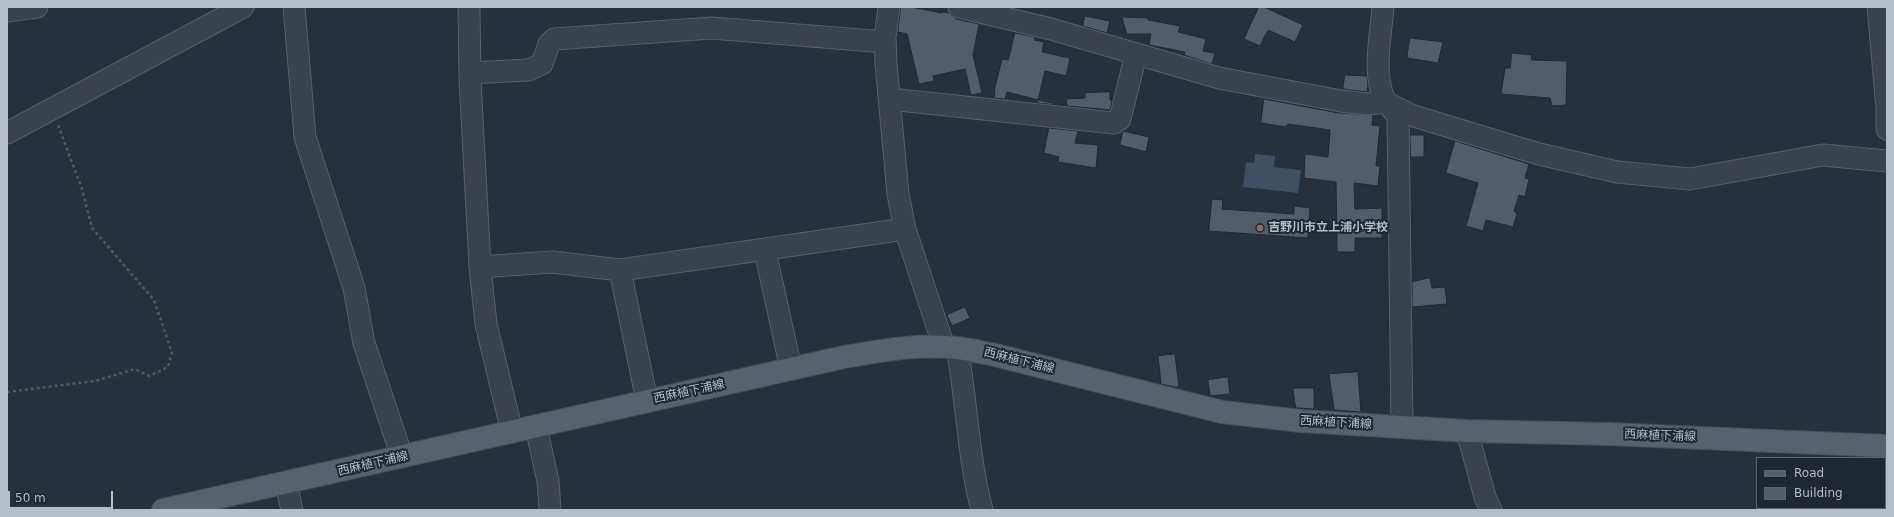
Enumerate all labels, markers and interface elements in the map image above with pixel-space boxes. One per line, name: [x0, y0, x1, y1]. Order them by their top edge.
place label: 吉野川市立上浦小学校: [1268, 221, 1388, 235]
marker: 吉野川市立上浦小学校: [1255, 223, 1265, 233]
street label: 西麻植下浦線: [982, 345, 1056, 377]
street label: 西麻植下浦線: [652, 377, 726, 407]
street label: 西麻植下浦線: [1300, 414, 1372, 432]
street label: 西麻植下浦線: [1624, 428, 1696, 444]
street label: 西麻植下浦線: [336, 449, 410, 479]
legend: [1756, 457, 1886, 509]
text: Road: [1794, 466, 1824, 480]
scale bar: [10, 483, 115, 509]
text: Building: [1794, 486, 1843, 500]
text: 50 m: [15, 491, 46, 505]

